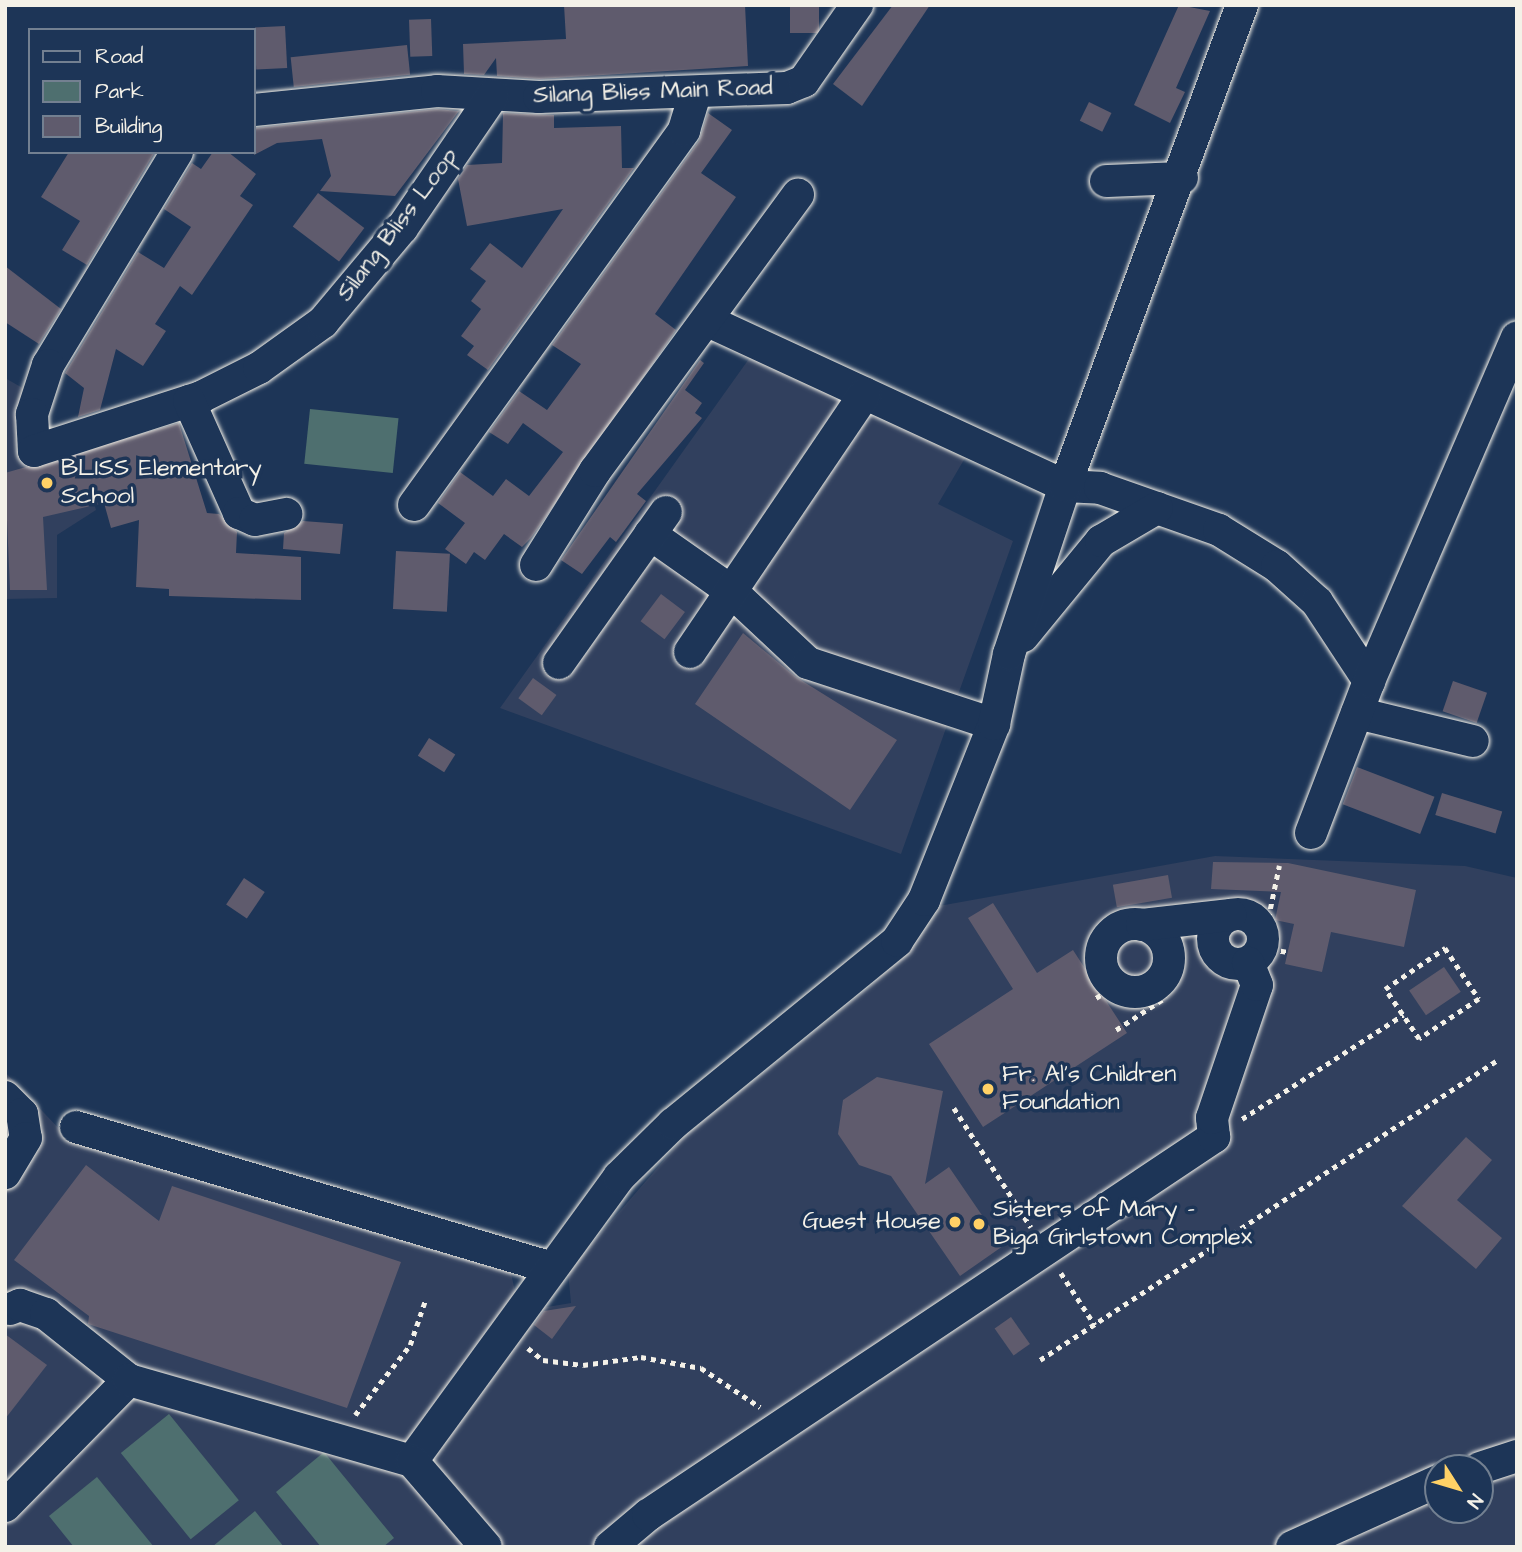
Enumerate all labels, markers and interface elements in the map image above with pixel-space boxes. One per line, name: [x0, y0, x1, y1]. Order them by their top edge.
legend: [28, 28, 256, 154]
text: Road: [95, 42, 143, 71]
street label: Silang Bliss Main Road: [533, 73, 773, 111]
text: Park: [95, 77, 144, 106]
text: Building: [95, 112, 162, 141]
street label: Silang Bliss Loop: [331, 143, 465, 307]
place label: BLISS Elementary School: [61, 455, 262, 511]
marker: BLISS Elementary School: [39, 475, 55, 491]
place label: Fr. Al's Children Foundation: [1002, 1061, 1176, 1117]
marker: Fr. Al's Children Foundation: [980, 1081, 996, 1097]
place label: Sisters of Mary - Biga Girlstown Complex: [993, 1196, 1252, 1252]
place label: Guest House: [803, 1208, 941, 1236]
marker: Guest House: [947, 1214, 963, 1230]
marker: Sisters of Mary - Biga Girlstown Complex: [971, 1216, 987, 1232]
north arrow: [1424, 1454, 1494, 1524]
text: N: [1460, 1488, 1489, 1514]

